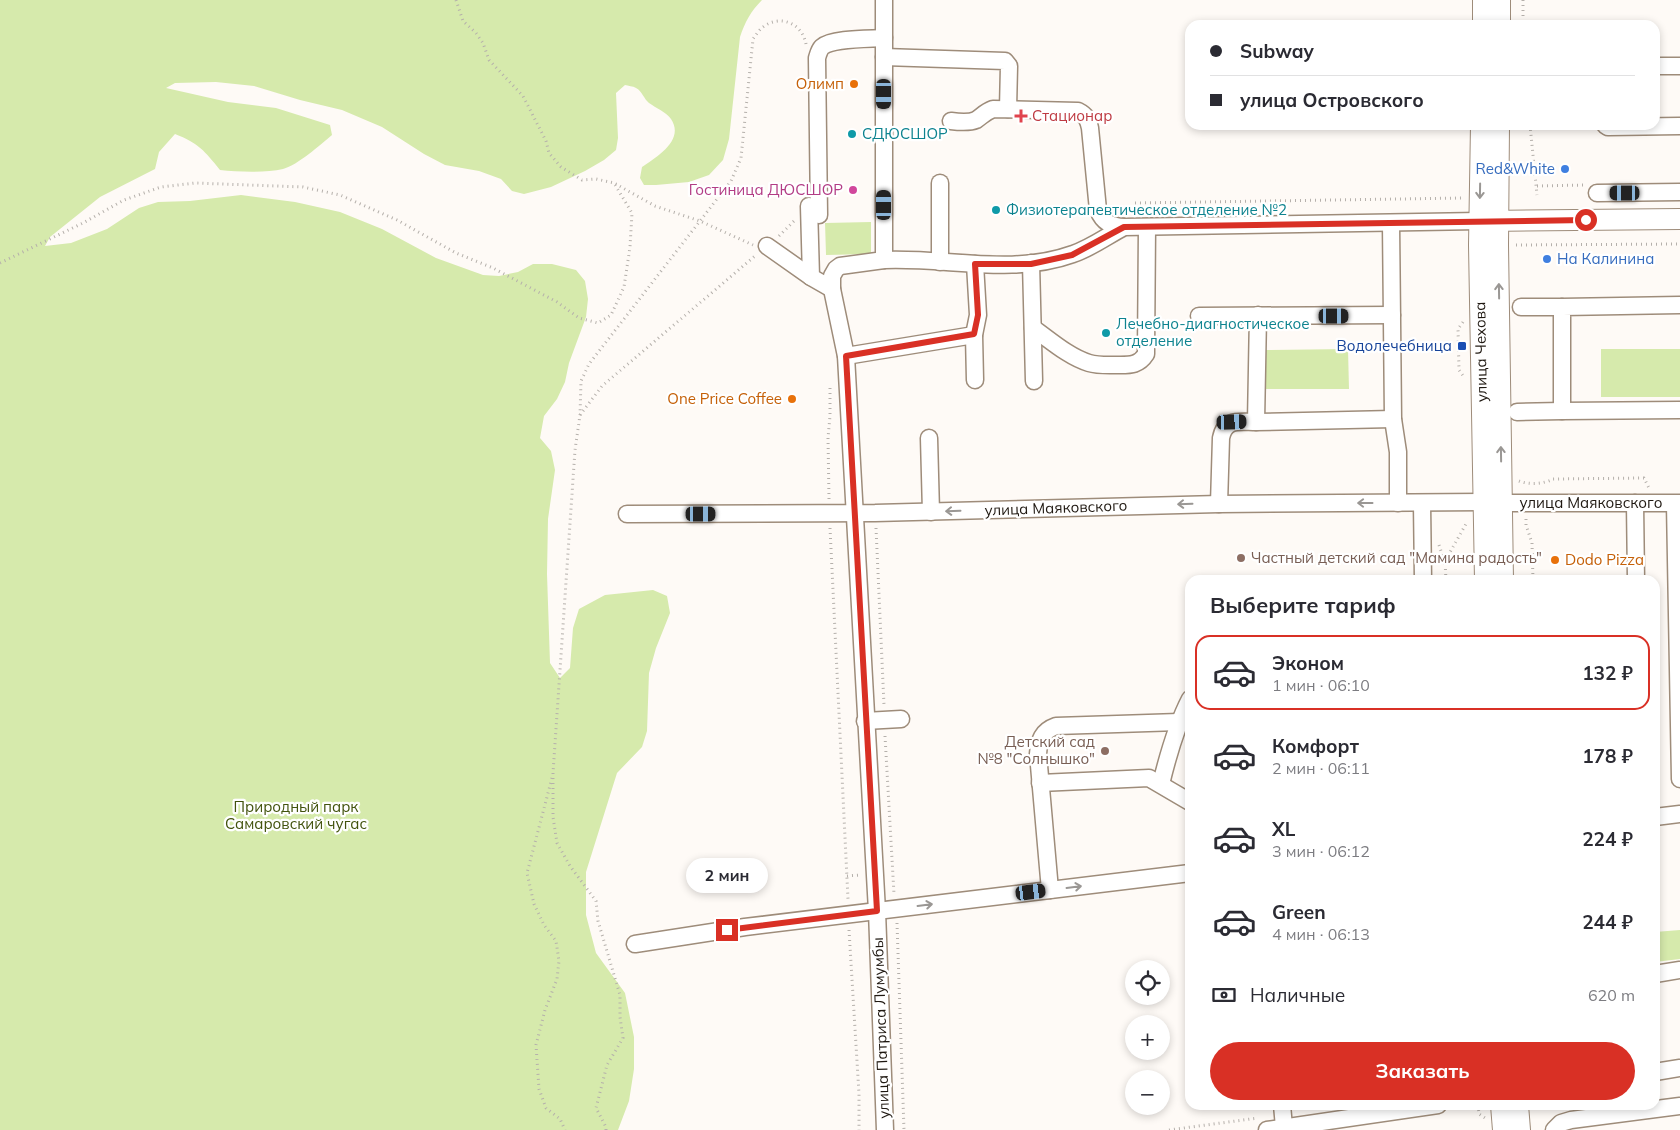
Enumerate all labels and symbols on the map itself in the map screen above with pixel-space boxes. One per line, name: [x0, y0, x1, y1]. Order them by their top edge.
place label: Олимп: [796, 74, 844, 93]
marker: Олимп: [848, 78, 860, 90]
car: [876, 79, 891, 109]
place label: Стационар: [1032, 106, 1112, 125]
marker: Стационар: [1014, 109, 1028, 123]
place label: СДЮСШОР: [862, 124, 948, 143]
marker: СДЮСШОР: [846, 128, 858, 140]
place label: Red&White: [1476, 159, 1555, 178]
marker: Red&White: [1559, 163, 1571, 175]
place label: Гостиница ДЮСШОР: [689, 180, 843, 199]
one-way arrow: [1475, 182, 1485, 198]
marker: Гостиница ДЮСШОР: [847, 184, 859, 196]
car: [1610, 186, 1640, 201]
car: [876, 190, 891, 220]
place label: Физиотерапевтическое отделение №2: [1006, 200, 1287, 219]
marker: Физиотерапевтическое отделение №2: [990, 204, 1002, 216]
route start: [1575, 209, 1597, 231]
place label: На Калинина: [1557, 249, 1654, 268]
marker: На Калинина: [1541, 253, 1553, 265]
one-way arrow: [1494, 284, 1503, 300]
street label: улица Чехова: [1470, 302, 1491, 402]
car: [1319, 309, 1349, 324]
place label: Лечебно-диагностическое отделение: [1116, 314, 1310, 350]
marker: Лечебно-диагностическое отделение: [1100, 327, 1112, 339]
place label: Водолечебница: [1337, 336, 1452, 355]
marker: Водолечебница: [1456, 340, 1468, 352]
place label: One Price Coffee: [667, 389, 782, 408]
marker: One Price Coffee: [786, 393, 798, 405]
car: [1216, 414, 1247, 430]
one-way arrow: [1496, 446, 1506, 462]
street label: улица Маяковского: [1520, 493, 1662, 512]
street label: улица Маяковского: [984, 496, 1128, 519]
one-way arrow: [1357, 498, 1374, 508]
one-way arrow: [1177, 500, 1193, 509]
one-way arrow: [945, 506, 962, 516]
car: [686, 507, 716, 522]
place label: Частный детский сад "Мамина радость": [1251, 548, 1542, 567]
place label: Dodo Pizza: [1565, 550, 1644, 569]
marker: Частный детский сад "Мамина радость": [1235, 552, 1247, 564]
marker: Dodo Pizza: [1549, 554, 1561, 566]
place label: Детский сад №8 "Солнышко": [977, 732, 1095, 768]
marker: Детский сад №8 "Солнышко": [1099, 745, 1111, 757]
park label: Природный парк Самаровский чугас: [225, 797, 367, 833]
callout: 2 мин: [686, 858, 768, 892]
one-way arrow: [1065, 882, 1081, 892]
car: [1015, 883, 1046, 901]
one-way arrow: [917, 900, 933, 910]
route end: [716, 919, 738, 941]
street label: улица Патриса Лумумбы: [868, 937, 893, 1119]

